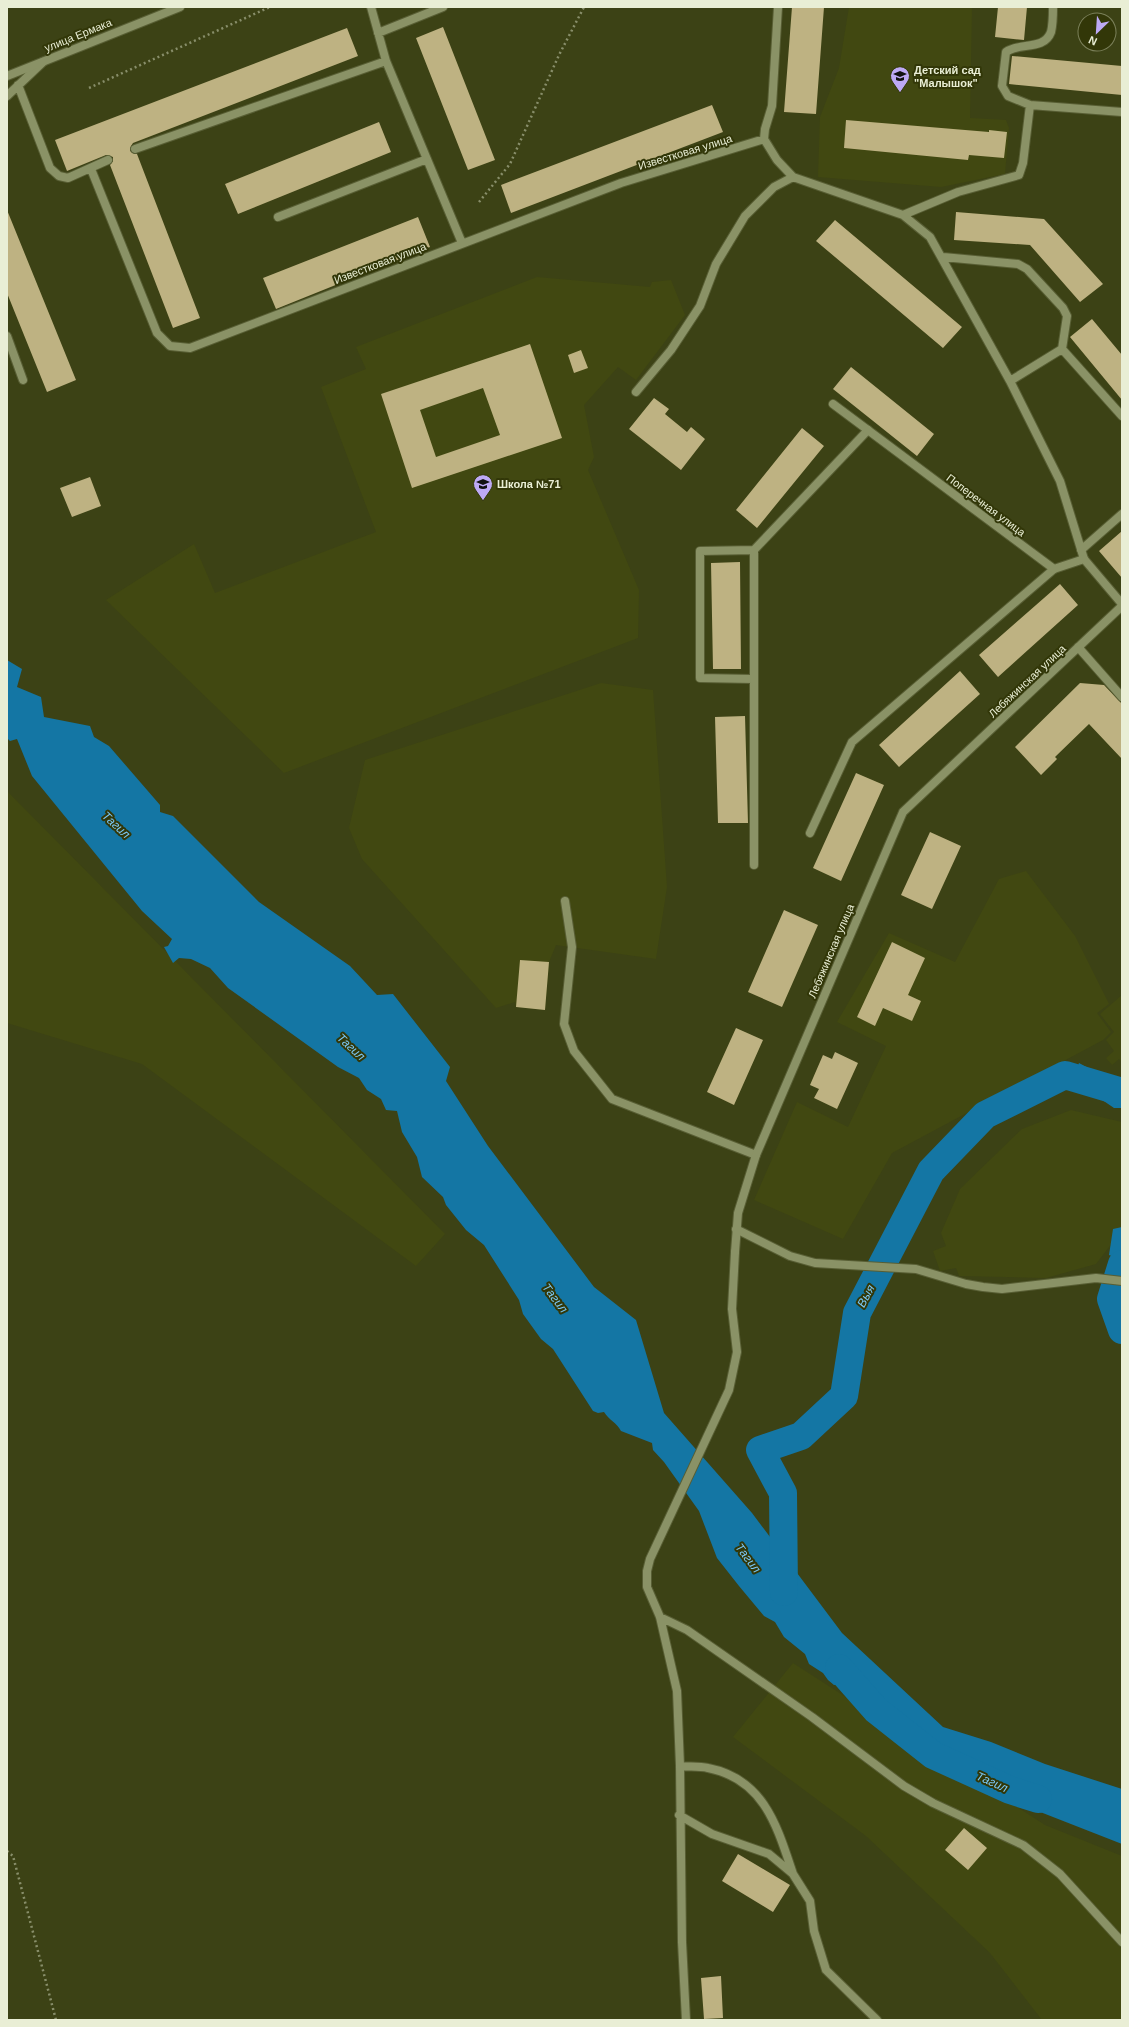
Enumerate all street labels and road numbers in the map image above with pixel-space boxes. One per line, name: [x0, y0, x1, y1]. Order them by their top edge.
street label: улица Ермака: [43, 16, 114, 54]
street label: Известковая улица: [637, 132, 734, 172]
street label: Известковая улица: [332, 240, 428, 286]
street label: Поперечная улица: [944, 472, 1028, 539]
street label: Лебяжинская улица: [986, 642, 1069, 720]
street label: Лебяжинская улица: [806, 901, 857, 1000]

